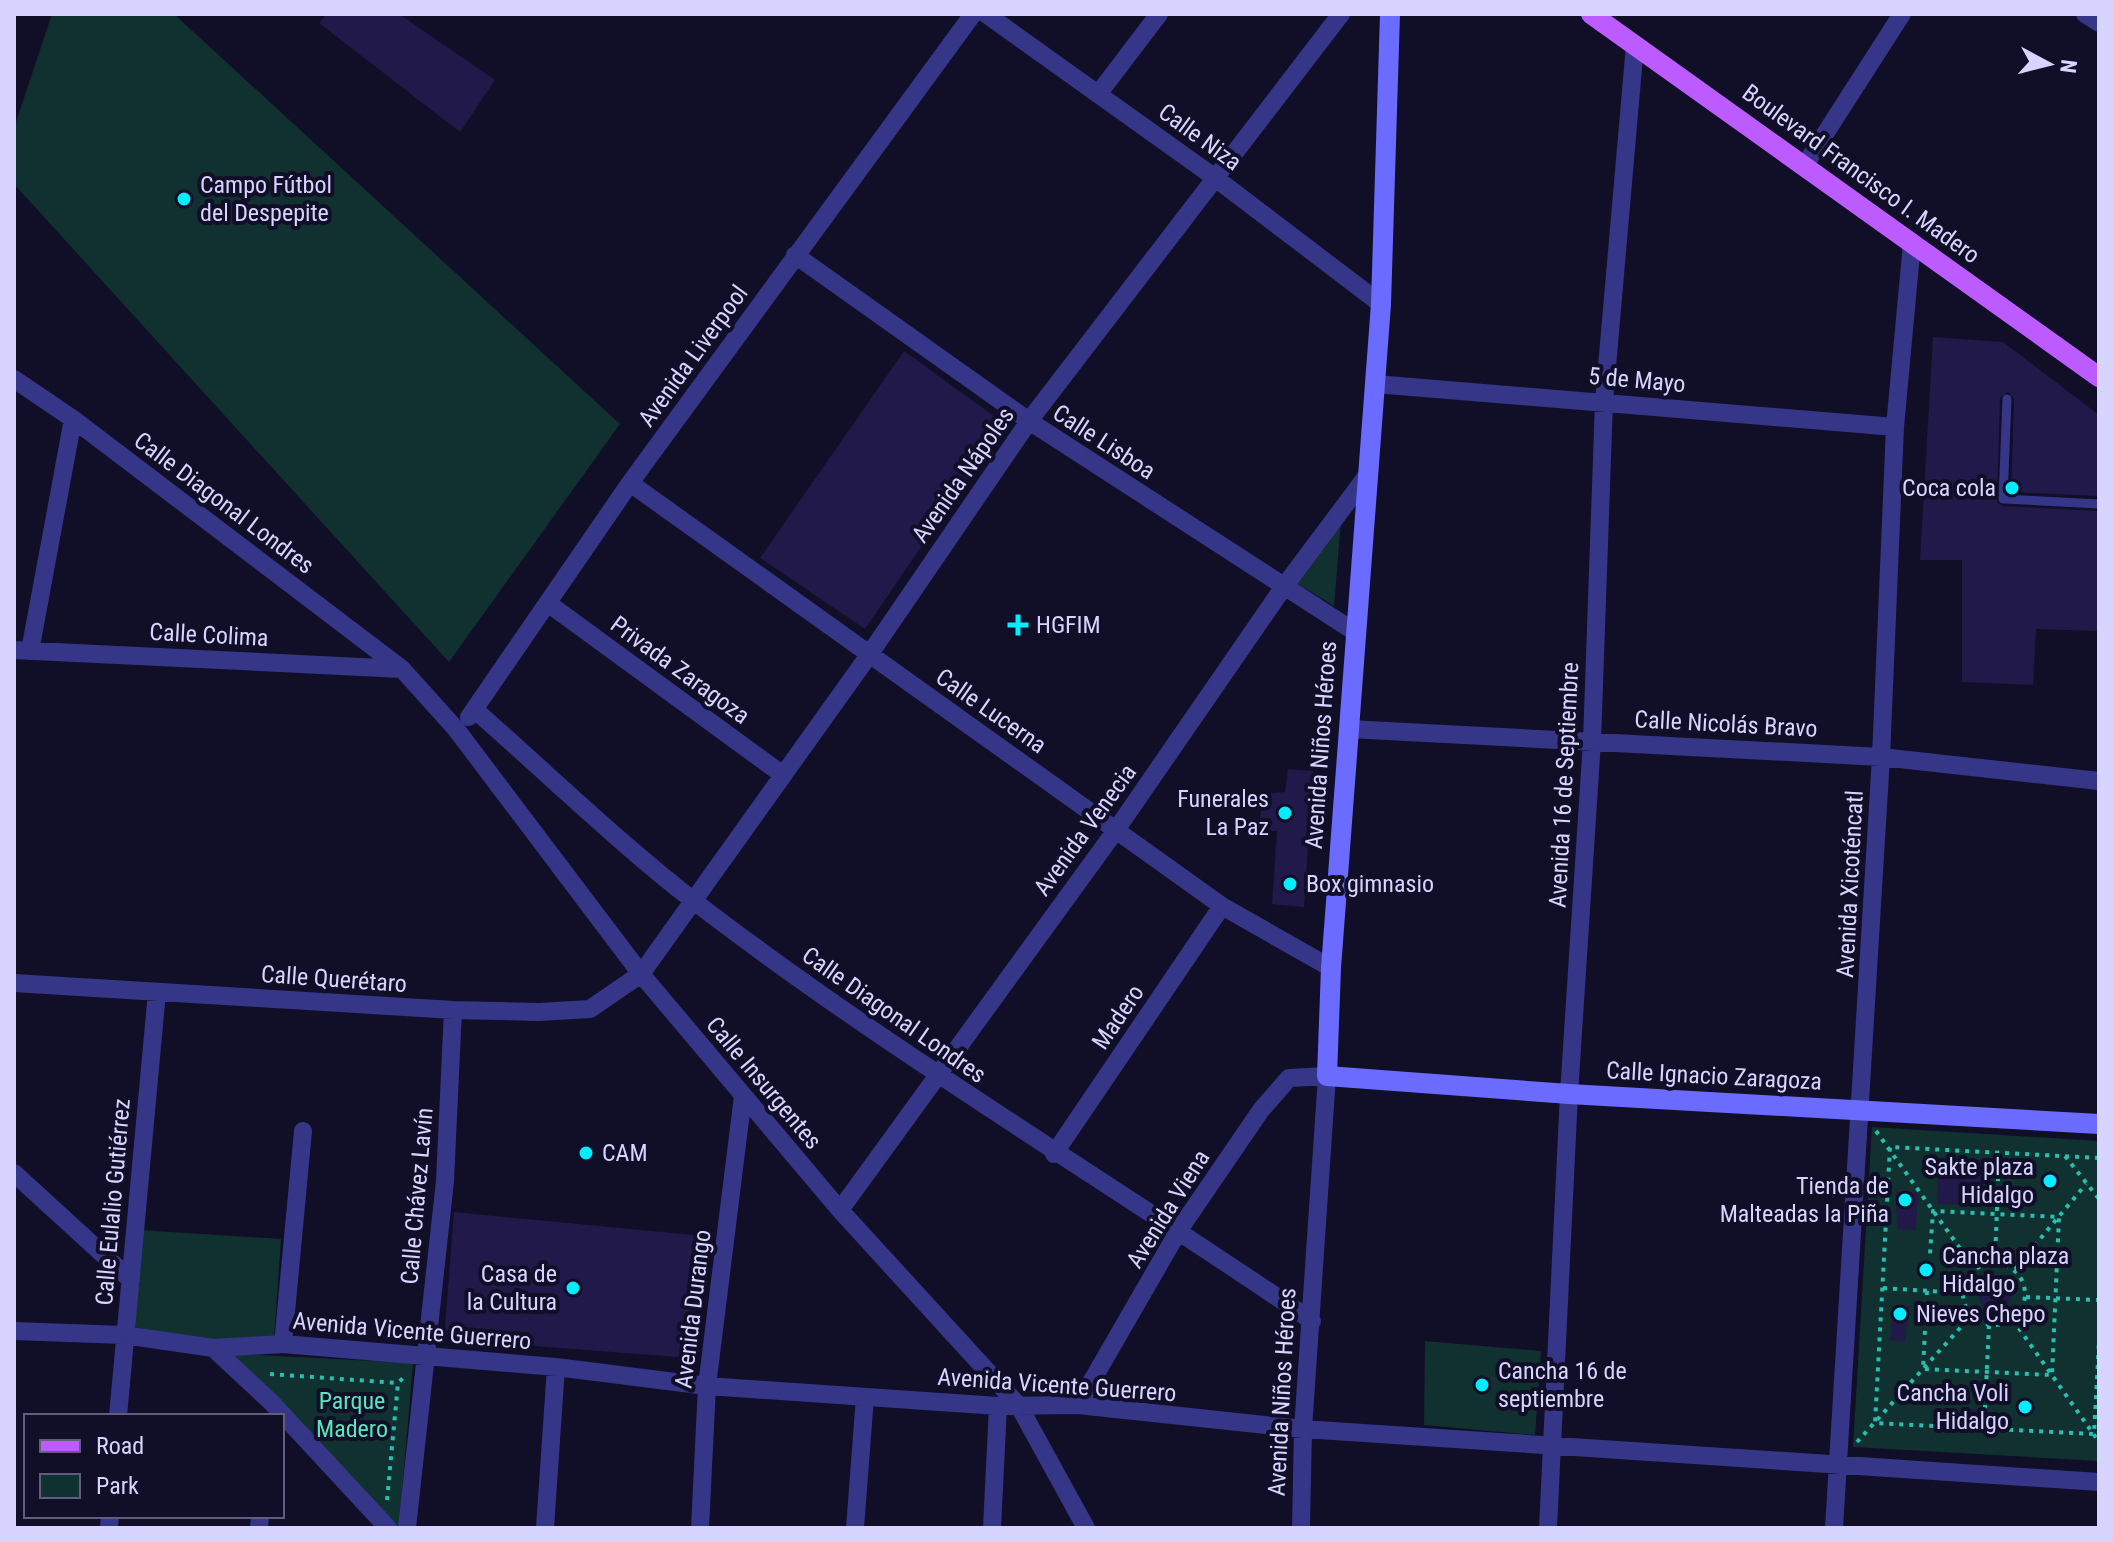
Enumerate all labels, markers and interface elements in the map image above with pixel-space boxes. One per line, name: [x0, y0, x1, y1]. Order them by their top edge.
north arrow: [2009, 24, 2089, 104]
text: N: [2055, 58, 2082, 75]
street label: Boulevard Francisco I. Madero: [1737, 78, 1985, 270]
street label: Calle Niza: [1153, 98, 1247, 176]
place label: Campo Fútbol del Despepite: [200, 171, 332, 227]
marker: Campo Fútbol del Despepite: [175, 190, 193, 208]
street label: Avenida Liverpool: [632, 280, 754, 432]
street label: 5 de Mayo: [1587, 362, 1687, 398]
street label: Calle Lisboa: [1048, 399, 1160, 485]
street label: Avenida Nápoles: [906, 402, 1020, 548]
street label: Calle Diagonal Londres: [129, 426, 319, 580]
place label: Coca cola: [1902, 474, 1996, 502]
marker: Coca cola: [2003, 479, 2021, 497]
street label: Privada Zaragoza: [605, 610, 755, 730]
place label: HGFIM: [1036, 611, 1101, 639]
marker: HGFIM: [1007, 614, 1029, 636]
street label: Calle Colima: [149, 618, 269, 652]
street label: Avenida Niños Héroes: [1300, 640, 1342, 850]
street label: Avenida 16 de Septiembre: [1544, 661, 1584, 909]
street label: Calle Lucerna: [930, 663, 1052, 759]
street label: Calle Nicolás Bravo: [1634, 705, 1818, 743]
street label: Avenida Venecia: [1028, 759, 1142, 901]
place label: Funerales La Paz: [1177, 785, 1269, 841]
street label: Avenida Xicoténcatl: [1831, 790, 1869, 978]
marker: Funerales La Paz: [1276, 804, 1294, 822]
place label: Box gimnasio: [1306, 870, 1434, 898]
marker: Box gimnasio: [1281, 875, 1299, 893]
street label: Calle Diagonal Londres: [797, 941, 991, 1089]
street label: Calle Querétaro: [260, 960, 408, 998]
street label: Madero: [1086, 979, 1150, 1055]
street label: Calle Insurgentes: [701, 1011, 827, 1155]
street label: Calle Ignacio Zaragoza: [1605, 1056, 1823, 1096]
street label: Calle Eulalio Gutiérrez: [90, 1097, 136, 1307]
street label: Calle Chávez Lavín: [395, 1107, 439, 1285]
place label: CAM: [602, 1139, 648, 1167]
marker: CAM: [577, 1144, 595, 1162]
street label: Avenida Viena: [1121, 1145, 1215, 1273]
place label: Sakte plaza Hidalgo: [1925, 1153, 2034, 1209]
place label: Tienda de Malteadas la Piña: [1720, 1172, 1889, 1228]
marker: Sakte plaza Hidalgo: [2041, 1172, 2059, 1190]
marker: Tienda de Malteadas la Piña: [1896, 1191, 1914, 1209]
street label: Avenida Durango: [669, 1228, 717, 1390]
place label: Cancha plaza Hidalgo: [1942, 1242, 2069, 1298]
place label: Casa de la Cultura: [467, 1260, 557, 1316]
marker: Cancha plaza Hidalgo: [1917, 1261, 1935, 1279]
marker: Casa de la Cultura: [564, 1279, 582, 1297]
street label: Avenida Niños Héroes: [1263, 1287, 1301, 1497]
place label: Nieves Chepo: [1916, 1300, 2046, 1328]
marker: Nieves Chepo: [1891, 1305, 1909, 1323]
street label: Avenida Vicente Guerrero: [292, 1307, 532, 1355]
place label: Cancha 16 de septiembre: [1498, 1357, 1627, 1413]
street label: Avenida Vicente Guerrero: [937, 1363, 1177, 1407]
marker: Cancha 16 de septiembre: [1473, 1376, 1491, 1394]
place label: Cancha Voli Hidalgo: [1897, 1379, 2009, 1435]
park label: Parque Madero: [316, 1387, 388, 1443]
marker: Cancha Voli Hidalgo: [2016, 1398, 2034, 1416]
legend: [24, 1414, 284, 1518]
text: Road: [96, 1432, 144, 1460]
text: Park: [96, 1472, 139, 1500]

